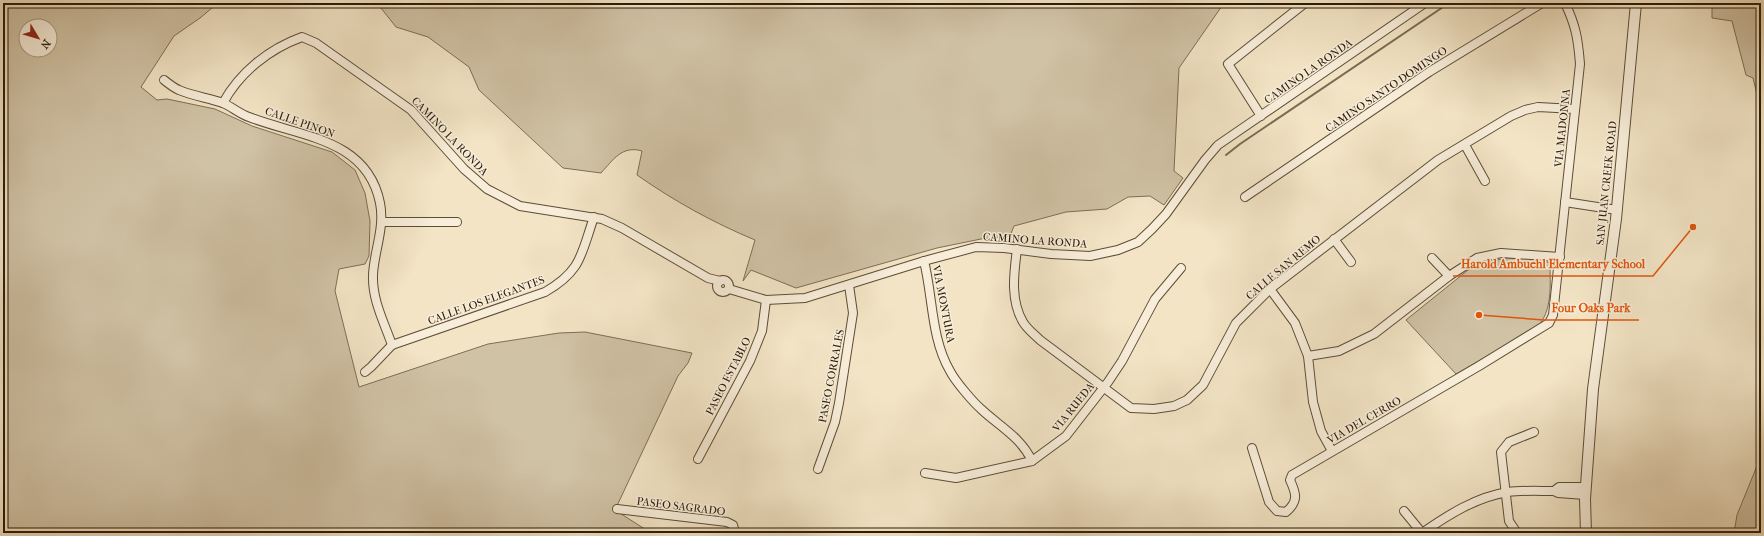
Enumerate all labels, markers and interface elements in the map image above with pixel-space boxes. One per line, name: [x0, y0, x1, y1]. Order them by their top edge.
north arrow: [18, 18, 58, 58]
street label: CAMINO LA RONDA: [1262, 36, 1355, 107]
text: N: [37, 37, 53, 52]
street label: CAMINO SANTO DOMINGO: [1323, 44, 1450, 135]
street label: VIA MADONNA: [1552, 87, 1573, 169]
street label: CAMINO LA RONDA: [409, 94, 491, 179]
street label: CALLE PINON: [263, 104, 337, 141]
street label: SAN JUAN CREEK ROAD: [1594, 120, 1619, 246]
street label: CAMINO LA RONDA: [982, 230, 1088, 251]
street label: CALLE SAN REMO: [1243, 232, 1324, 302]
callout: Harold Ambuehl Elementary School: [1453, 252, 1653, 276]
text: Harold Ambuehl Elementary School: [1461, 257, 1646, 272]
street label: VIA MONTURA: [929, 263, 958, 345]
street label: CALLE LOS ELEGANTES: [426, 273, 547, 328]
callout: Four Oaks Park: [1544, 296, 1639, 320]
text: Four Oaks Park: [1551, 301, 1631, 315]
street label: PASEO CORRALES: [816, 328, 847, 424]
street label: PASEO ESTABLO: [703, 335, 754, 417]
street label: VIA RUEDA: [1049, 380, 1098, 435]
street label: VIA DEL CERRO: [1324, 394, 1404, 447]
street label: PASEO SAGRADO: [636, 495, 726, 518]

